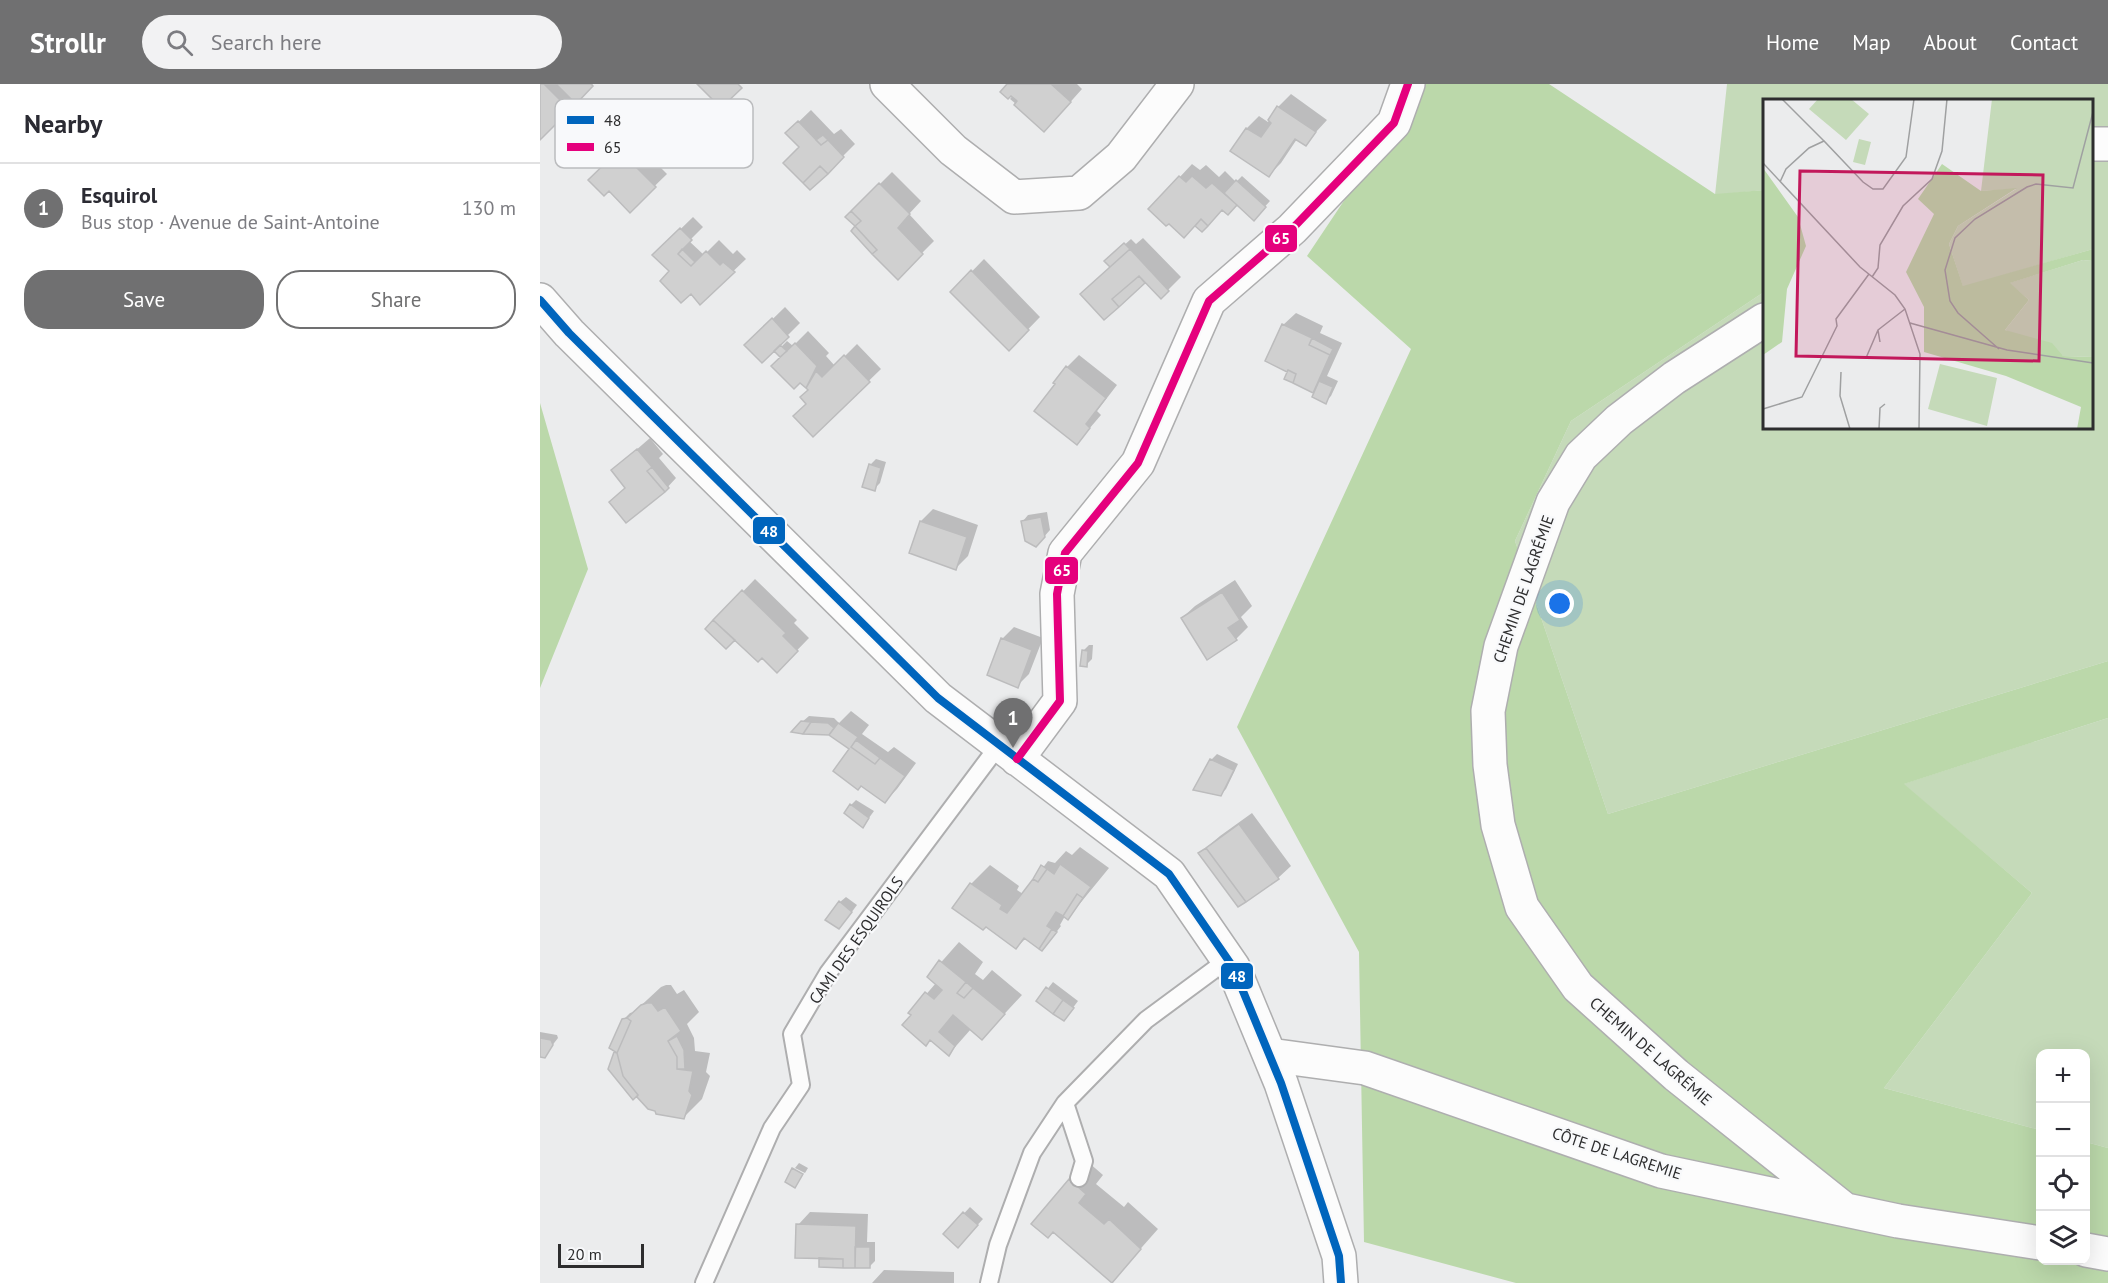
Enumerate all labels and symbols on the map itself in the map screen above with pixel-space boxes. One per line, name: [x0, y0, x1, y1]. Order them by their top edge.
legend: [555, 99, 753, 168]
inset map: [1763, 99, 2093, 429]
text: 48: [604, 110, 621, 130]
text: 65: [604, 137, 621, 157]
line badge: 65: [1264, 224, 1298, 253]
text: 65: [1272, 228, 1290, 248]
street label: CHEMIN DE LAGRÉMIE: [1488, 512, 1558, 666]
line badge: 48: [752, 516, 786, 545]
text: 48: [760, 521, 778, 541]
line badge: 65: [1044, 556, 1079, 585]
text: 65: [1053, 560, 1071, 580]
your location: [1545, 589, 1574, 618]
pin: 1: [994, 698, 1032, 748]
street label: CAMI DES ESQUIROLS: [804, 872, 908, 1008]
line badge: 48: [1220, 962, 1254, 990]
text: 48: [1228, 966, 1246, 986]
street label: CHEMIN DE LAGRÉMIE: [1586, 993, 1716, 1109]
street label: CÔTE DE LAGREMIE: [1550, 1123, 1684, 1183]
scale bar: [558, 1241, 644, 1268]

